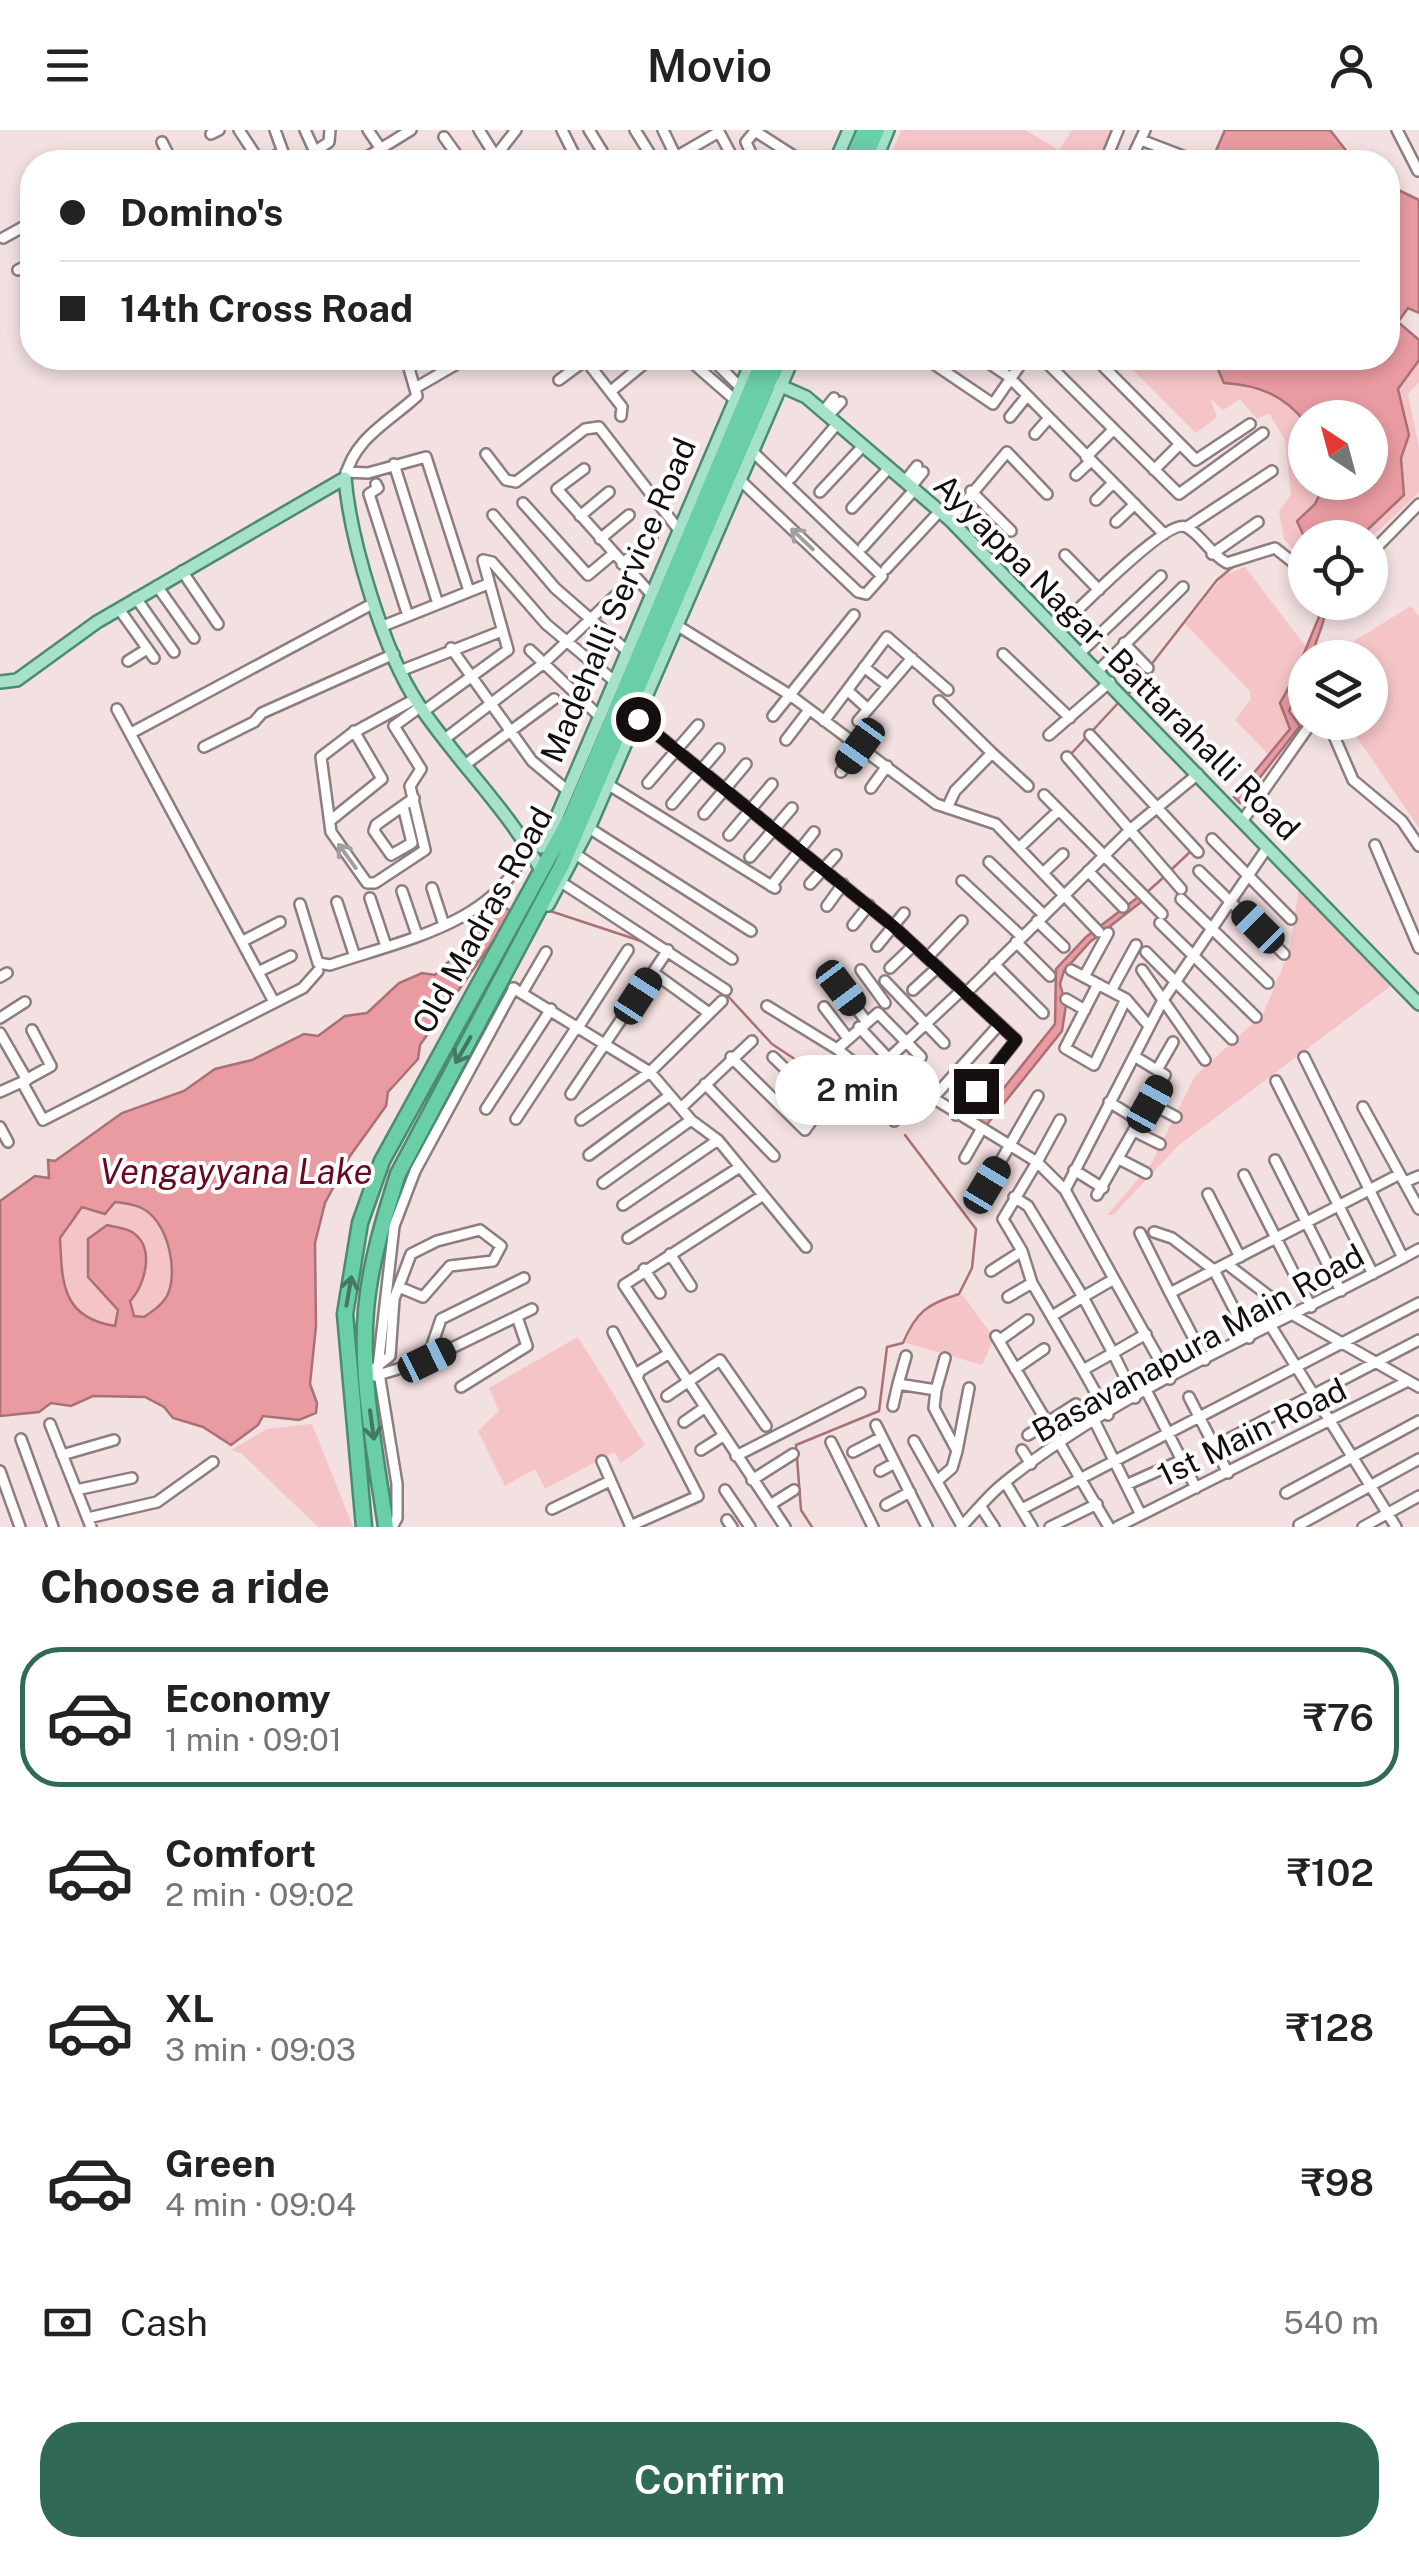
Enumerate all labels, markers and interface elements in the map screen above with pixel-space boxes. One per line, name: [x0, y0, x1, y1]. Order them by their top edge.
icon: menu: [40, 38, 95, 93]
icon: person: [1324, 38, 1379, 93]
text: Movio: [647, 39, 772, 92]
text: Domino's: [120, 190, 283, 235]
text: 14th Cross Road: [120, 286, 413, 331]
north arrow: [1288, 400, 1388, 500]
map controls: [1288, 400, 1388, 740]
street label: Madehalli Service Road: [533, 432, 703, 768]
street label: Ayyappa Nagar - Battarahalli Road: [927, 467, 1307, 847]
button: locate: [1288, 520, 1388, 620]
one-way arrow: [791, 527, 815, 551]
button: layers: [1288, 640, 1388, 740]
route start: [616, 697, 661, 742]
car: [830, 713, 890, 779]
street label: Old Madras Road: [404, 800, 560, 1040]
one-way arrow: [337, 843, 358, 870]
car: [1226, 895, 1290, 959]
car: [811, 955, 871, 1021]
car: [609, 963, 667, 1029]
one-way arrow: [452, 1035, 472, 1065]
callout: 2 min: [776, 1056, 941, 1126]
route end: [954, 1069, 999, 1114]
car: [1122, 1070, 1178, 1138]
text: 2 min: [816, 1071, 899, 1108]
water label: Vengayyana Lake: [99, 1151, 373, 1192]
car: [959, 1152, 1015, 1218]
street label: Basavanapura Main Road: [1026, 1236, 1370, 1450]
one-way arrow: [340, 1275, 359, 1308]
car: [393, 1333, 461, 1387]
street label: 1st Main Road: [1152, 1370, 1352, 1494]
one-way arrow: [363, 1409, 382, 1441]
text: Choose a ride: [40, 1560, 330, 1613]
icon: car: [45, 1672, 135, 1762]
text: Economy: [165, 1676, 331, 1721]
text: ₹76: [1303, 1695, 1374, 1740]
text: 1 min · 09:01: [165, 1721, 342, 1758]
icon: car: [45, 1827, 135, 1917]
text: Comfort: [165, 1831, 316, 1876]
text: ₹102: [1287, 1850, 1374, 1895]
text: 2 min · 09:02: [165, 1876, 354, 1913]
icon: car: [45, 1982, 135, 2072]
text: XL: [165, 1986, 214, 2031]
text: ₹128: [1286, 2005, 1374, 2050]
text: 3 min · 09:03: [165, 2031, 356, 2068]
icon: car: [45, 2137, 135, 2227]
text: Green: [165, 2141, 276, 2186]
text: ₹98: [1301, 2160, 1374, 2205]
text: 4 min · 09:04: [165, 2186, 356, 2223]
icon: cash: [40, 2295, 95, 2350]
text: Cash: [120, 2300, 208, 2345]
text: 540 m: [1283, 2304, 1379, 2341]
button: Confirm: [40, 2422, 1379, 2537]

